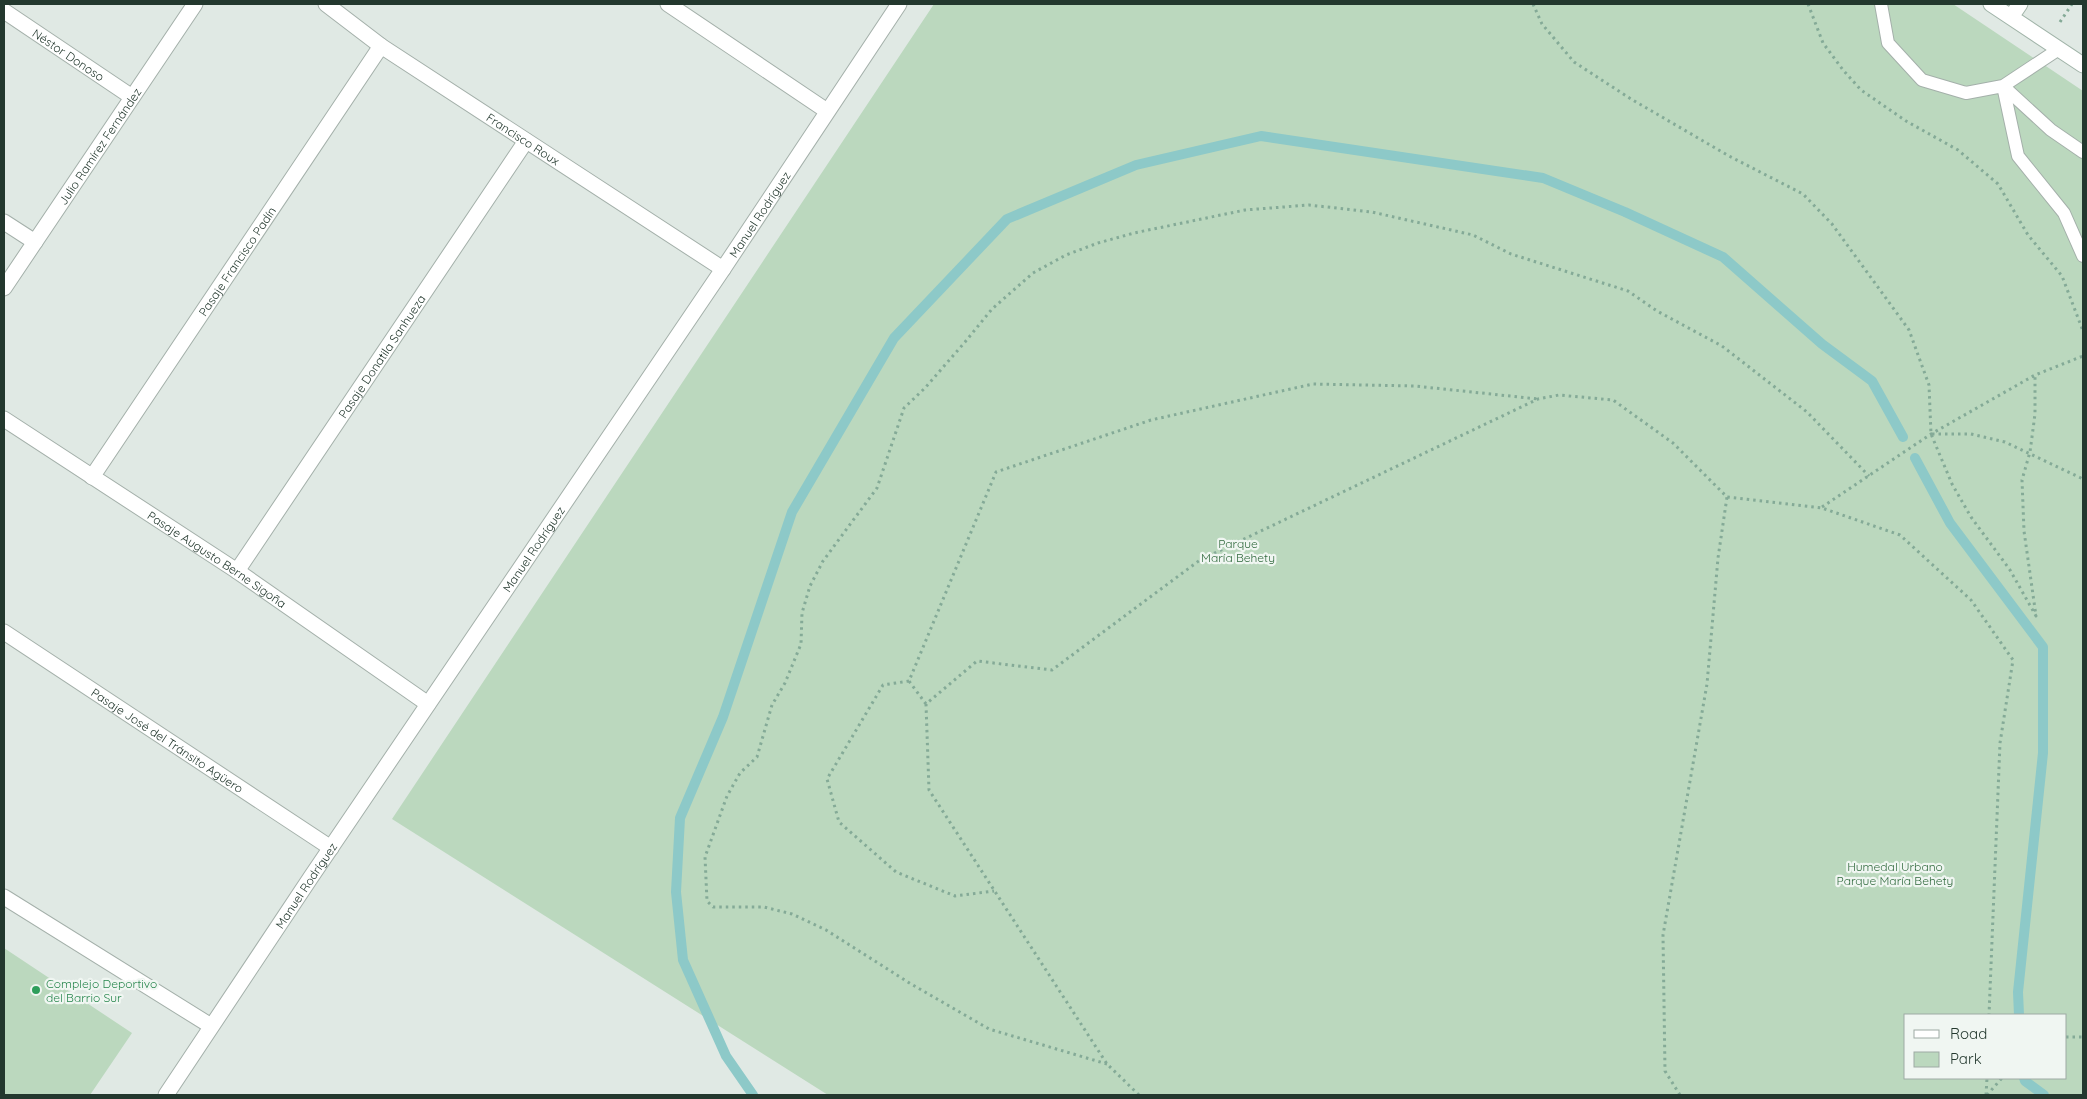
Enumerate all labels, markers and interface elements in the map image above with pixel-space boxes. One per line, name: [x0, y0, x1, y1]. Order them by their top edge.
street label: Néstor Donoso: [30, 25, 108, 84]
street label: Julio Ramírez Fernández: [55, 85, 144, 207]
street label: Francisco Roux: [484, 109, 563, 168]
street label: Manuel Rodríguez: [725, 168, 793, 260]
street label: Pasaje Francisco Padín: [195, 204, 279, 319]
street label: Pasaje Donatila Sanhueza: [335, 292, 428, 421]
street label: Manuel Rodríguez: [499, 503, 568, 595]
street label: Pasaje Augusto Berne Sigoña: [145, 507, 289, 611]
park label: Parque María Behety: [1201, 536, 1275, 565]
street label: Pasaje José del Tránsito Agüero: [89, 684, 246, 796]
street label: Manuel Rodríguez: [272, 839, 340, 931]
park label: Humedal Urbano Parque María Behety: [1837, 859, 1953, 888]
place label: Complejo Deportivo del Barrio Sur: [46, 976, 157, 1005]
marker: Complejo Deportivo del Barrio Sur: [30, 984, 42, 996]
legend: [1904, 1014, 2067, 1079]
text: Road: [1950, 1024, 1987, 1043]
text: Park: [1950, 1049, 1982, 1068]

